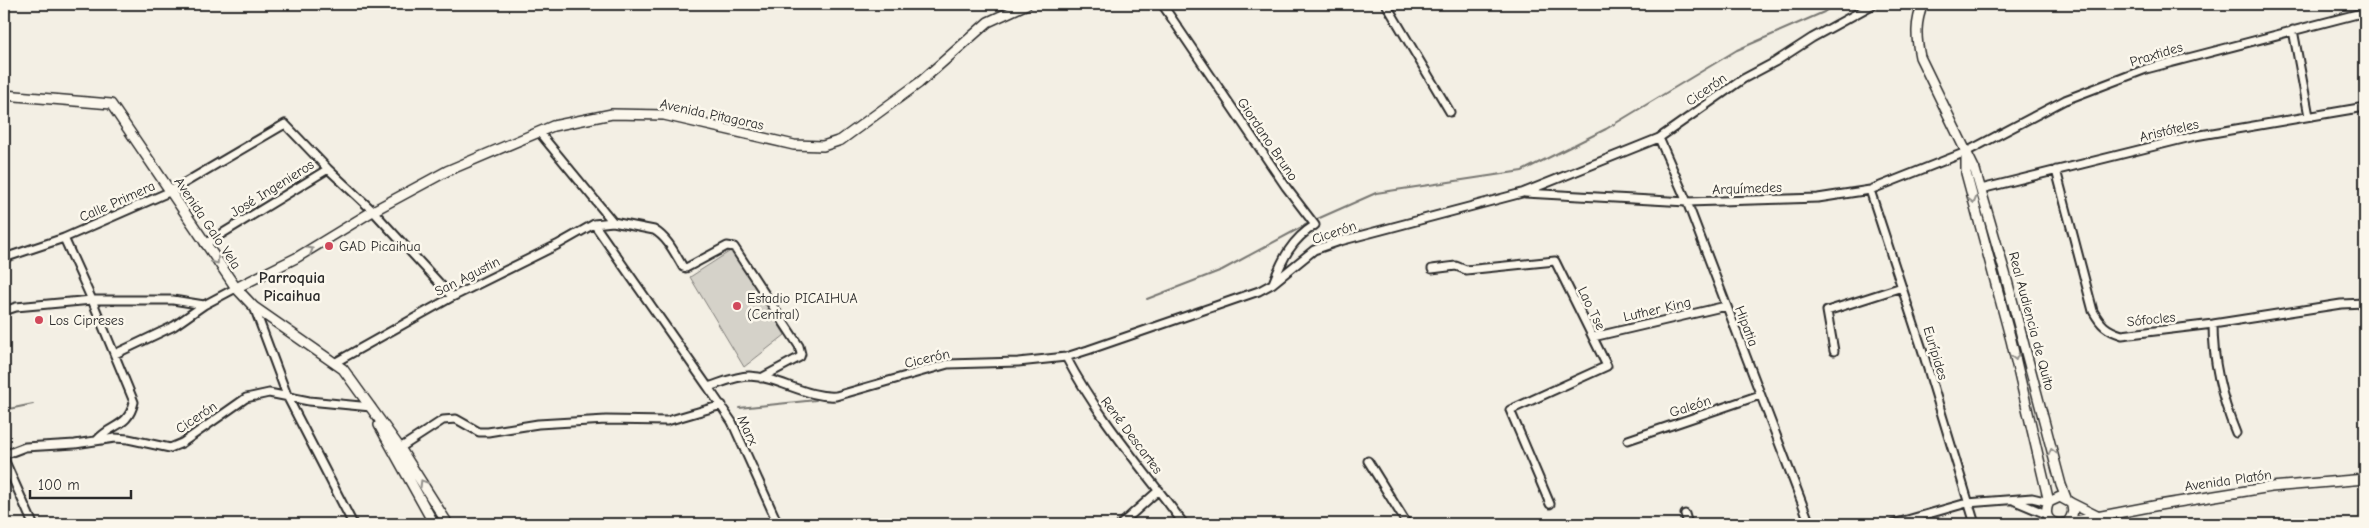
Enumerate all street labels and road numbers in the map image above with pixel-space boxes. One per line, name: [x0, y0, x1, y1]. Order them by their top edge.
street label: Praxtides: [2128, 38, 2185, 71]
street label: Cicerón: [1683, 69, 1730, 110]
street label: Giordano Bruno: [1233, 94, 1302, 184]
street label: Avenida Pitagoras: [658, 95, 766, 134]
street label: Aristóteles: [2138, 115, 2200, 146]
street label: José Ingenieros: [227, 156, 317, 221]
street label: Avenida Galo Vela: [171, 174, 245, 273]
street label: Calle Primera: [77, 177, 158, 226]
street label: Arquímedes: [1712, 179, 1782, 198]
street label: Cicerón: [1310, 217, 1359, 248]
street label: Real Audiencia de Quito: [2005, 250, 2058, 392]
street label: San Agustin: [432, 253, 503, 300]
street label: Lao Tse: [1574, 284, 1609, 333]
street label: Luther King: [1622, 293, 1693, 326]
street label: Hipatia: [1731, 303, 1762, 349]
street label: Sófocles: [2126, 308, 2176, 331]
street label: Eurípides: [1919, 324, 1952, 382]
street label: Cicerón: [903, 345, 951, 372]
street label: Galeón: [1667, 392, 1713, 421]
street label: René Descartes: [1097, 393, 1166, 477]
street label: Cicerón: [173, 398, 220, 437]
street label: Marx: [733, 413, 762, 448]
street label: Avenida Platón: [2183, 466, 2273, 495]

